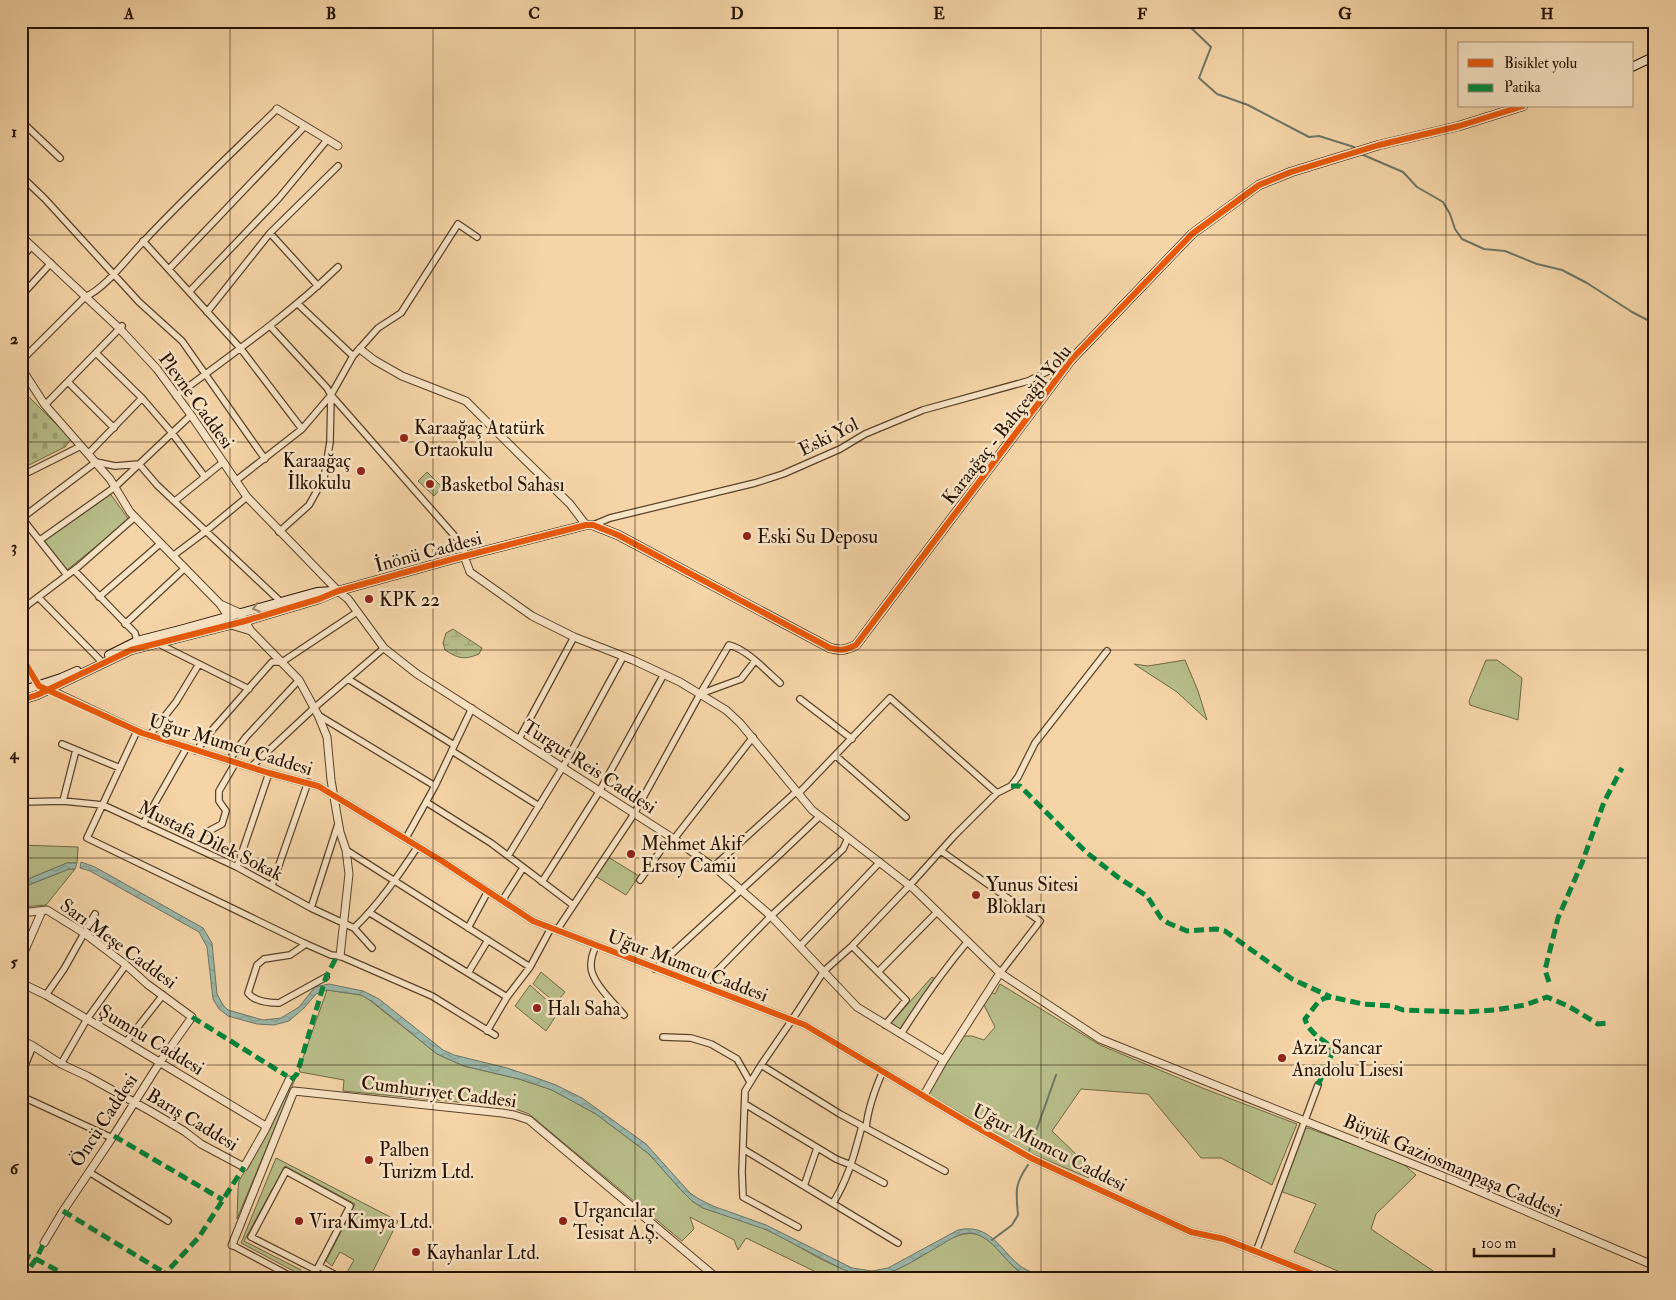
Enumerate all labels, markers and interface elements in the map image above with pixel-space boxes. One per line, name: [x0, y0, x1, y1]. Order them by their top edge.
text: A: [123, 4, 135, 24]
text: B: [326, 4, 336, 24]
text: C: [528, 4, 540, 24]
text: D: [730, 4, 744, 24]
text: E: [933, 4, 945, 24]
text: F: [1137, 4, 1147, 24]
text: G: [1338, 4, 1352, 24]
text: H: [1540, 4, 1554, 24]
legend: [1458, 42, 1634, 108]
text: Bisiklet yolu: [1504, 54, 1578, 73]
text: Patika: [1504, 78, 1541, 97]
text: 1: [11, 122, 17, 142]
text: 2: [10, 329, 18, 349]
street label: Karaağaç - Bahçeağıl Yolu: [937, 340, 1077, 509]
street label: Plevne Caddesi: [153, 348, 239, 454]
street label: Eski Yol: [795, 412, 862, 462]
place label: Karaağaç Atatürk Ortaokulu: [414, 416, 545, 462]
marker: Karaağaç Atatürk Ortaokulu: [398, 432, 410, 444]
place label: Karaağaç İlkokulu: [282, 449, 351, 495]
marker: Karaağaç İlkokulu: [355, 465, 367, 477]
place label: Basketbol Sahası: [440, 473, 565, 497]
marker: Basketbol Sahası: [424, 478, 436, 490]
street label: İnönü Caddesi: [372, 525, 484, 578]
place label: Eski Su Deposu: [757, 525, 878, 550]
marker: Eski Su Deposu: [741, 530, 753, 542]
text: 3: [11, 537, 17, 557]
place label: KPK 22: [379, 588, 440, 612]
marker: KPK 22: [363, 593, 375, 605]
one-way arrow: [252, 603, 261, 613]
street label: Uğur Mumcu Caddesi: [146, 709, 316, 781]
street label: Turgut Reis Caddesi: [518, 714, 661, 819]
text: 4: [9, 744, 20, 764]
street label: Mustafa Dilek Sokak: [134, 795, 287, 886]
place label: Mehmet Akif Ersoy Camii: [641, 832, 745, 878]
marker: Mehmet Akif Ersoy Camii: [625, 848, 637, 860]
place label: Yunus Sitesi Blokları: [986, 873, 1078, 919]
marker: Yunus Sitesi Blokları: [970, 889, 982, 901]
street label: Sarı Meşe Caddesi: [55, 893, 182, 994]
street label: Uğur Mumcu Caddesi: [604, 924, 771, 1008]
text: 5: [10, 952, 18, 972]
place label: Halı Saha: [547, 997, 621, 1021]
street label: Şumnu Caddesi: [95, 999, 208, 1081]
marker: Halı Saha: [531, 1002, 543, 1014]
place label: Aziz Sancar Anadolu Lisesi: [1291, 1036, 1404, 1082]
marker: Aziz Sancar Anadolu Lisesi: [1276, 1052, 1288, 1064]
street label: Öncü Caddesi: [64, 1069, 143, 1172]
street label: Cumhuriyet Caddesi: [360, 1071, 518, 1113]
street label: Barış Caddesi: [142, 1083, 243, 1157]
street label: Uğur Mumcu Caddesi: [968, 1099, 1131, 1197]
street label: Büyük Gaziosmanpaşa Caddesi: [1339, 1109, 1565, 1224]
place label: Palben Turizm Ltd.: [379, 1138, 474, 1184]
marker: Palben Turizm Ltd.: [363, 1154, 375, 1166]
text: 6: [10, 1159, 20, 1179]
place label: Urgancılar Tesisat A.Ş.: [573, 1199, 659, 1245]
place label: Vira Kimya Ltd.: [309, 1210, 432, 1234]
marker: Vira Kimya Ltd.: [293, 1215, 305, 1227]
marker: Urgancılar Tesisat A.Ş.: [557, 1215, 569, 1227]
scale bar: [1474, 1225, 1554, 1257]
text: 100 m: [1481, 1234, 1517, 1253]
place label: Kayhanlar Ltd.: [426, 1241, 539, 1265]
marker: Kayhanlar Ltd.: [410, 1246, 422, 1258]

